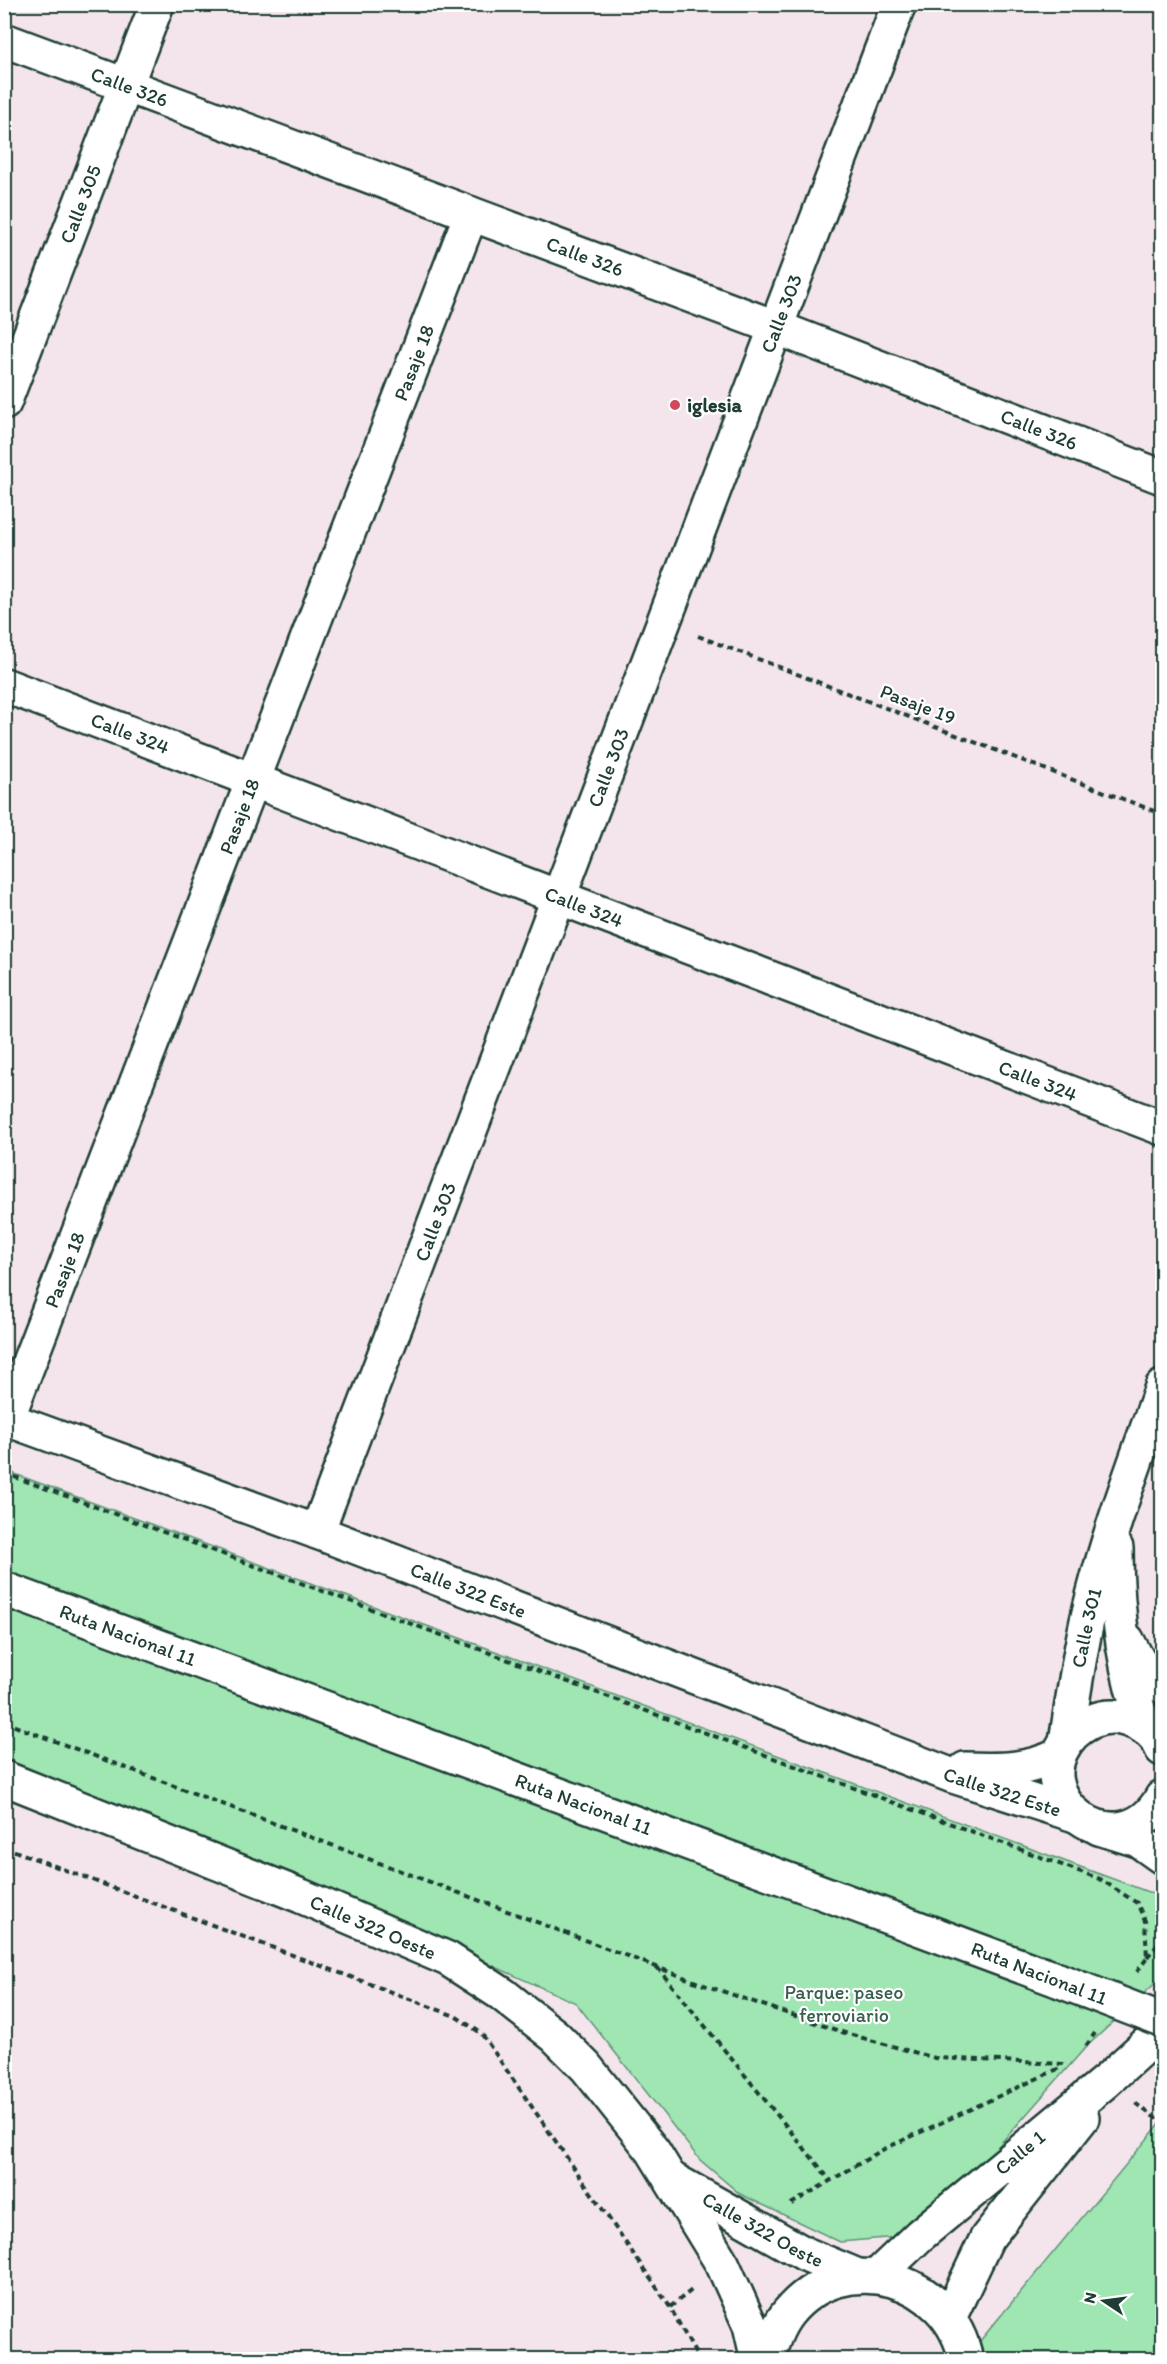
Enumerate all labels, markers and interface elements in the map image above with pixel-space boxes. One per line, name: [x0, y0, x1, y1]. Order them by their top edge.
street label: Calle 326: [88, 61, 172, 112]
street label: Calle 305: [54, 161, 106, 247]
street label: Calle 326: [543, 231, 627, 282]
street label: Calle 303: [755, 270, 807, 356]
street label: Pasaje 18: [388, 321, 439, 404]
place label: iglesia: [687, 393, 743, 418]
marker: iglesia: [668, 398, 682, 412]
street label: Calle 326: [997, 404, 1081, 455]
street label: Pasaje 19: [877, 679, 959, 729]
street label: Calle 324: [87, 707, 173, 759]
street label: Calle 303: [582, 725, 634, 811]
street label: Pasaje 18: [214, 775, 265, 857]
street label: Calle 324: [541, 881, 627, 933]
street label: Calle 324: [995, 1055, 1081, 1106]
street label: Calle 303: [409, 1179, 461, 1265]
street label: Pasaje 18: [39, 1228, 90, 1311]
street label: Calle 322 Este: [407, 1557, 529, 1623]
street label: Calle 301: [1066, 1585, 1107, 1670]
street label: Ruta Nacional 11: [56, 1599, 199, 1671]
street label: Calle 322 Este: [940, 1761, 1064, 1822]
street label: Ruta Nacional 11: [512, 1768, 655, 1840]
street label: Calle 322 Oeste: [306, 1889, 440, 1964]
street label: Ruta Nacional 11: [968, 1936, 1110, 2010]
park label: Parque: paseo ferroviario: [785, 1980, 903, 2027]
street label: Calle 1: [990, 2125, 1050, 2180]
street label: Calle 322 Oeste: [698, 2187, 827, 2272]
north arrow: [1074, 2271, 1134, 2331]
text: N: [1079, 2290, 1100, 2305]

